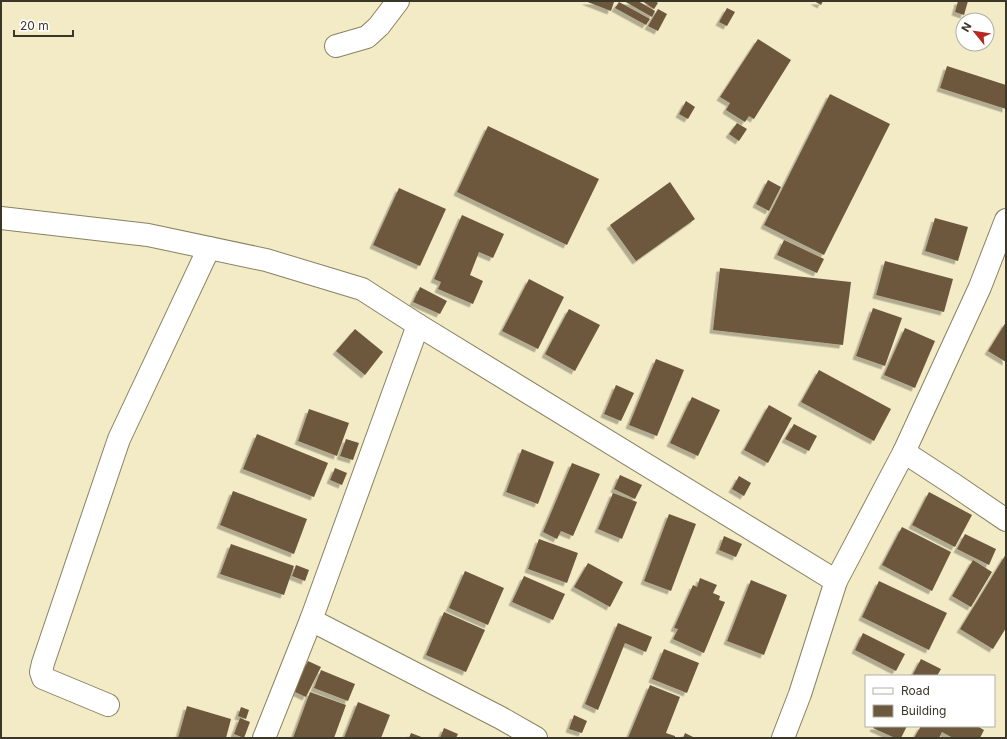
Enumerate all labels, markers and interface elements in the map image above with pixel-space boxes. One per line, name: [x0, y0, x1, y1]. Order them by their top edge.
scale bar: [14, 12, 73, 38]
north arrow: [955, 12, 995, 52]
text: 20 m: [20, 18, 49, 33]
text: N: [958, 20, 974, 34]
legend: [865, 675, 995, 727]
text: Road: [901, 683, 930, 698]
text: Building: [901, 703, 946, 718]

